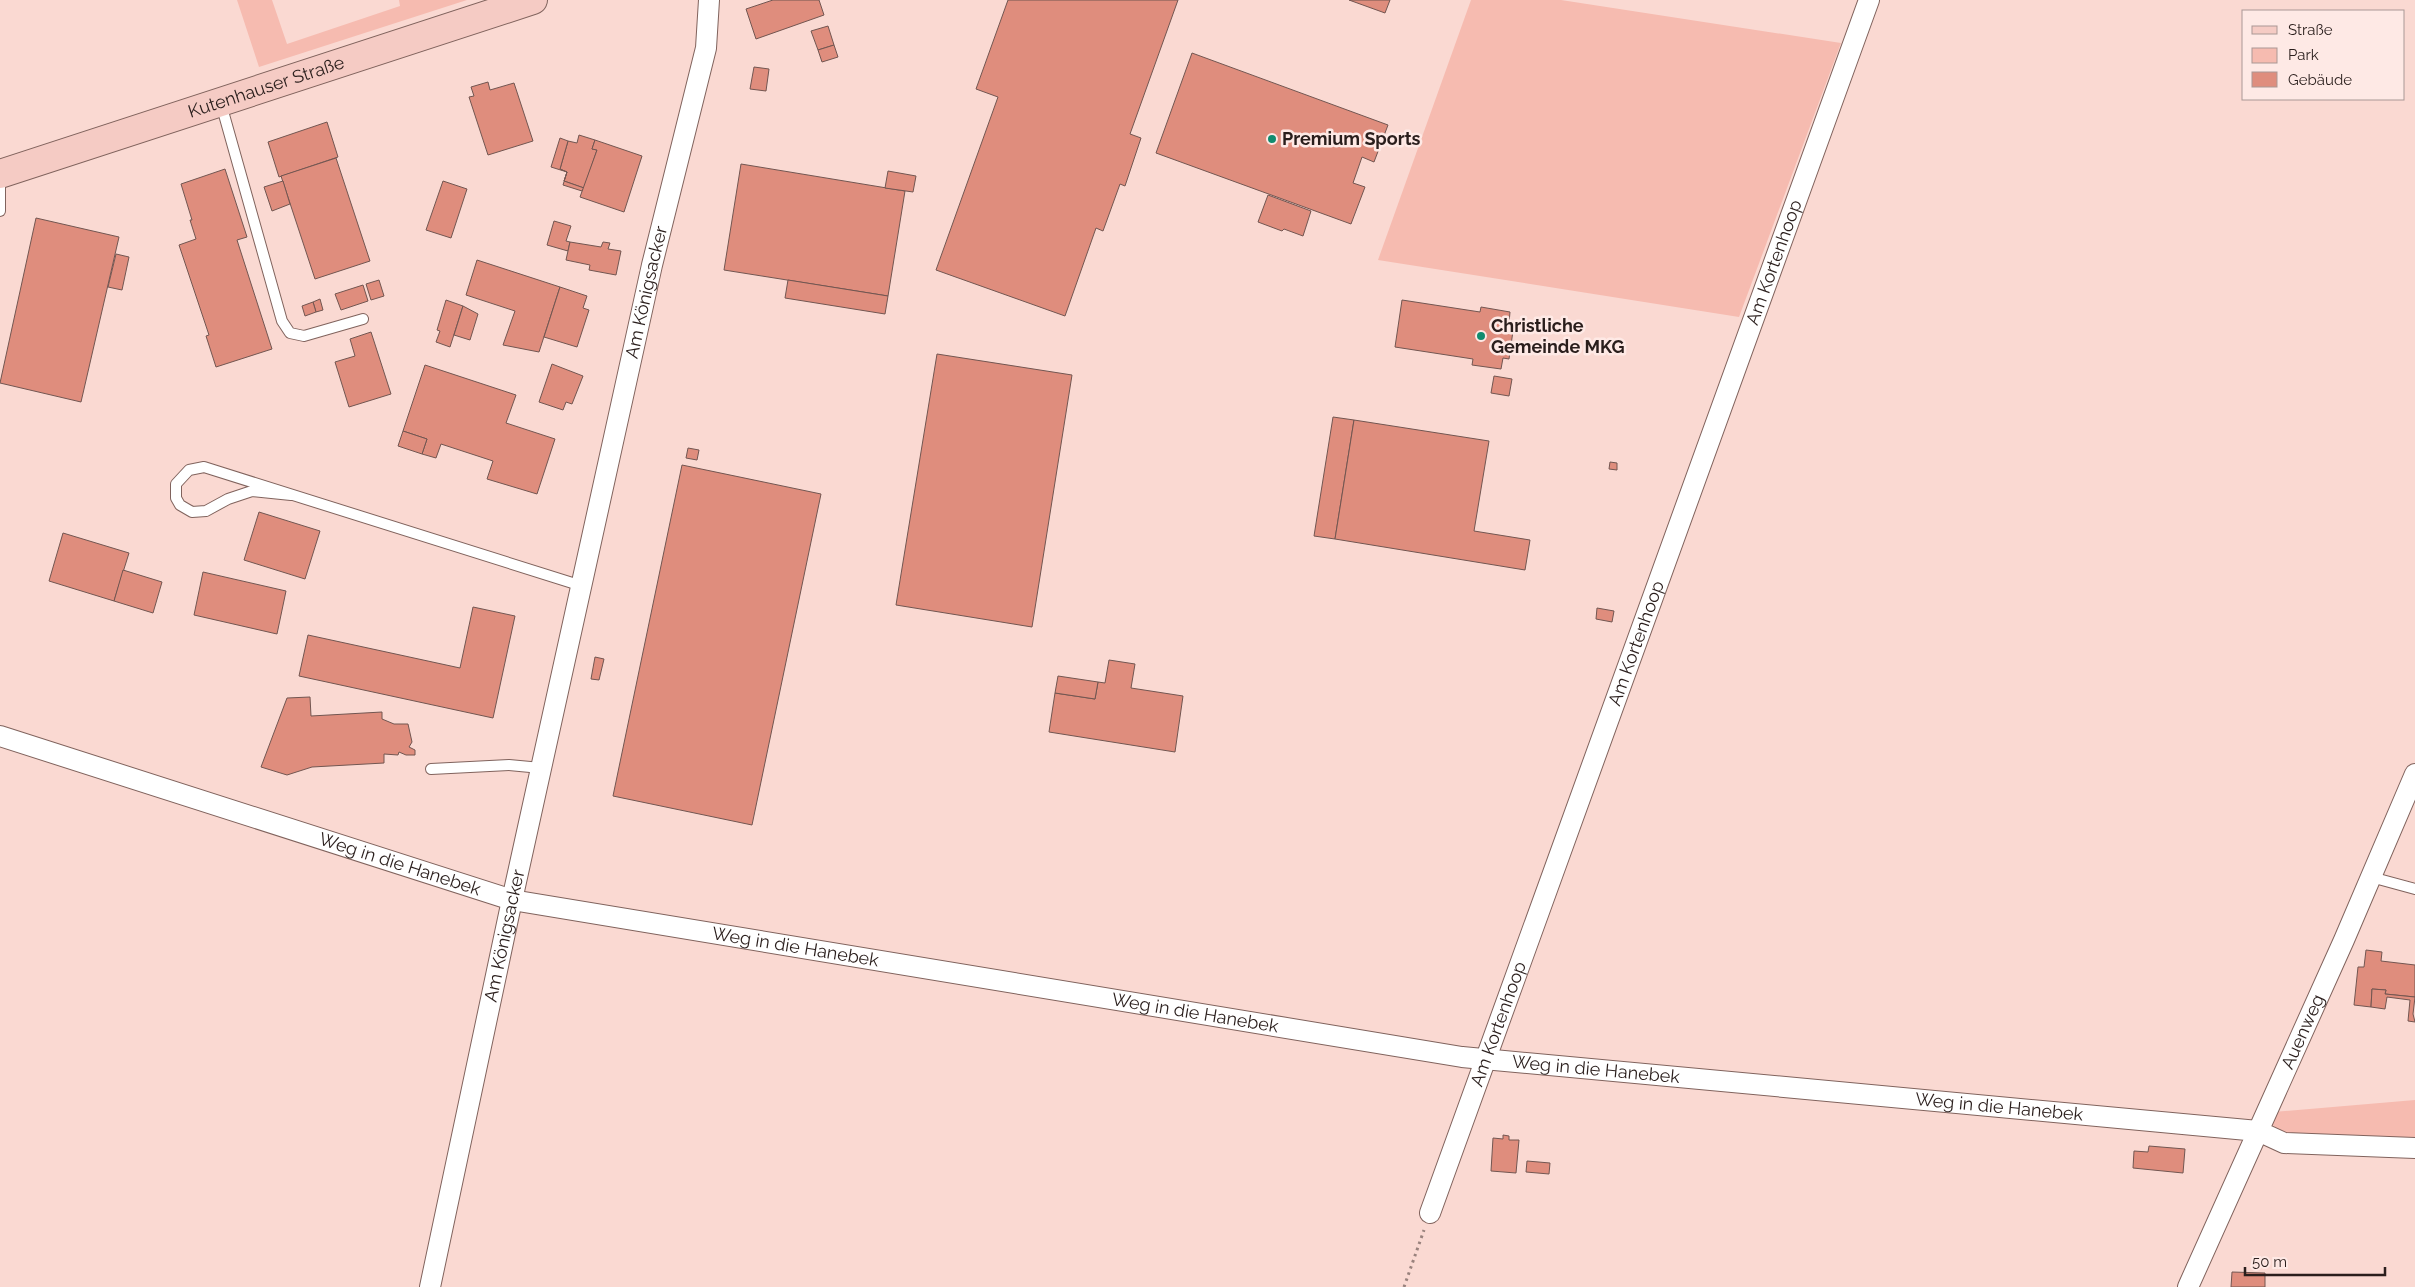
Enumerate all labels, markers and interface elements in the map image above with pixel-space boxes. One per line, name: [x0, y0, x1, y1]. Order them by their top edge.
legend: [2242, 10, 2405, 100]
text: Straße: [2288, 21, 2333, 39]
text: Park: [2288, 46, 2319, 64]
street label: Kutenhauser Straße: [185, 51, 347, 122]
text: Gebäude: [2288, 71, 2352, 89]
place label: Premium Sports: [1282, 128, 1421, 149]
marker: Premium Sports: [1266, 133, 1278, 145]
street label: Am Kortenhoop: [1741, 197, 1806, 328]
street label: Am Königsacker: [621, 223, 671, 360]
place label: Christliche Gemeinde MKG: [1491, 315, 1624, 357]
marker: Christliche Gemeinde MKG: [1475, 330, 1487, 342]
street label: Am Kortenhoop: [1604, 578, 1668, 708]
street label: Weg in die Hanebek: [317, 828, 484, 899]
street label: Am Königsacker: [480, 867, 529, 1004]
street label: Weg in die Hanebek: [711, 922, 881, 971]
street label: Am Kortenhoop: [1466, 958, 1530, 1089]
street label: Weg in die Hanebek: [1110, 988, 1281, 1037]
street label: Auenweg: [2276, 991, 2328, 1072]
street label: Weg in die Hanebek: [1511, 1051, 1681, 1087]
street label: Weg in die Hanebek: [1914, 1088, 2085, 1125]
scale bar: [2245, 1244, 2385, 1276]
text: 50 m: [2252, 1253, 2287, 1271]

